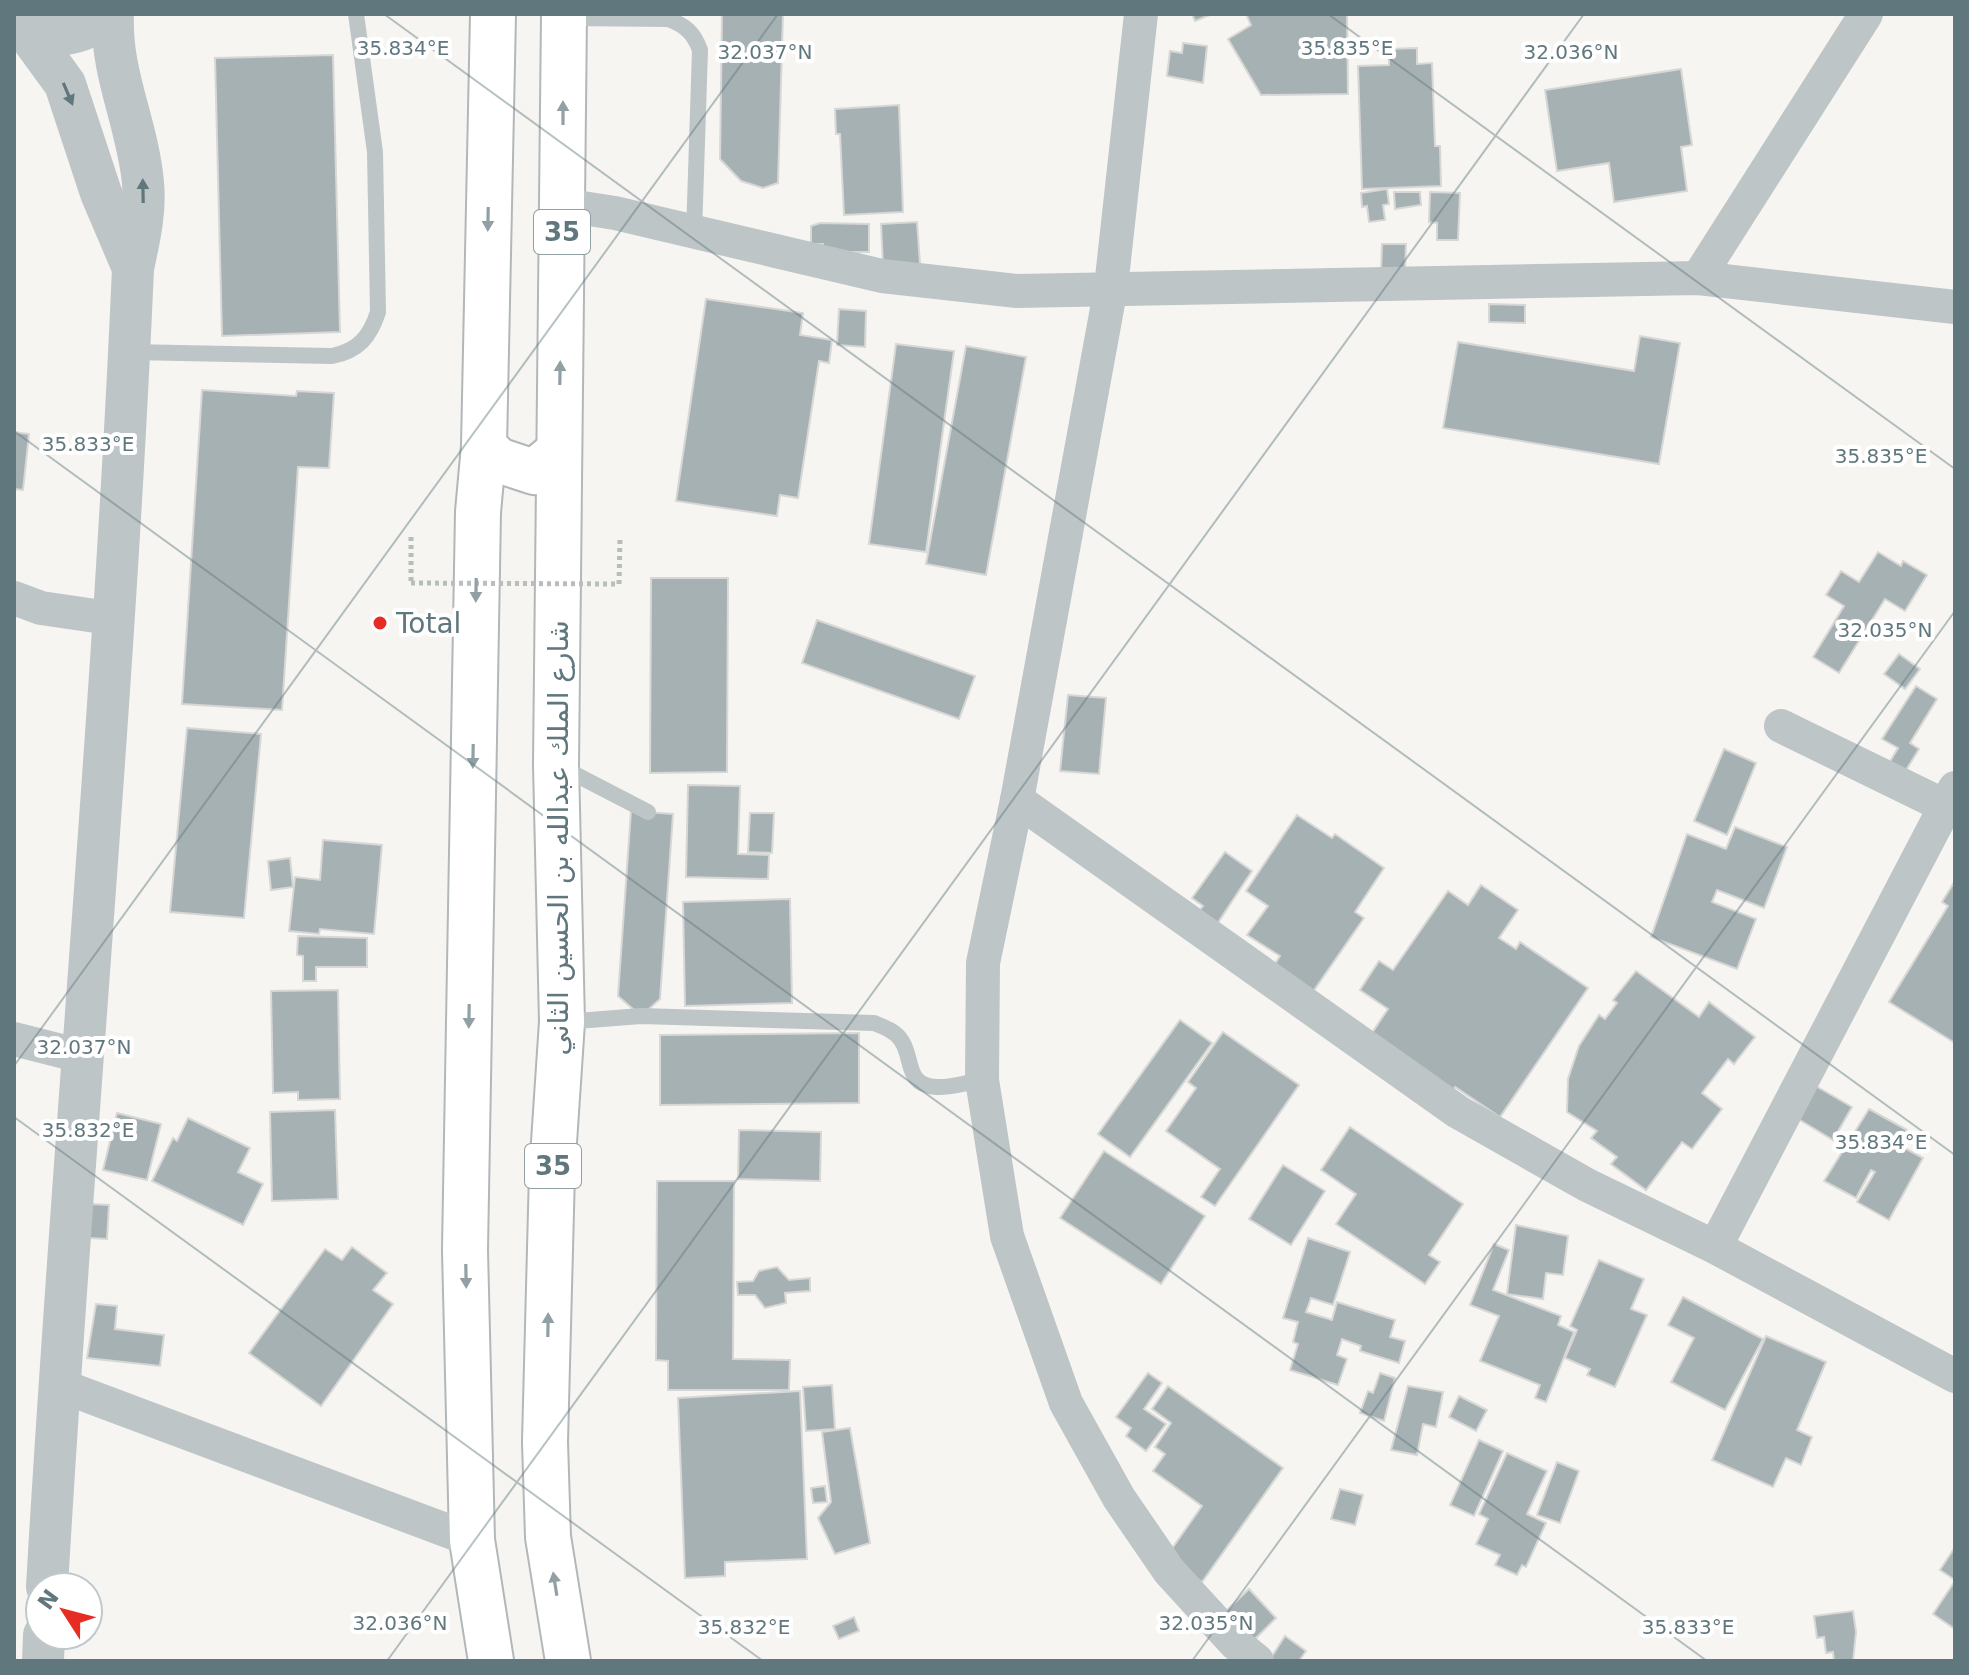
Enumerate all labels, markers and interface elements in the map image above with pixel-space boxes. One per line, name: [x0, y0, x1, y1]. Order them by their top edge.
text: 35.834°E: [357, 36, 449, 60]
text: 35.835°E: [1301, 36, 1393, 60]
text: 32.037°N: [718, 40, 812, 64]
text: 32.036°N: [1524, 40, 1618, 64]
one-way arrow: [61, 82, 74, 106]
one-way arrow: [557, 100, 569, 125]
one-way arrow: [136, 178, 149, 203]
one-way arrow: [482, 207, 494, 232]
road number: 35: [534, 210, 590, 254]
one-way arrow: [554, 360, 567, 385]
text: 35.833°E: [42, 432, 134, 456]
text: 35.835°E: [1835, 444, 1927, 468]
one-way arrow: [470, 578, 483, 603]
place label: Total: [395, 607, 461, 640]
marker: Total: [371, 614, 389, 632]
text: 32.035°N: [1838, 618, 1932, 642]
street label: شارع الملك عبدالله بن الحسين الثاني: [542, 620, 575, 1056]
one-way arrow: [467, 744, 479, 769]
one-way arrow: [463, 1004, 475, 1029]
text: 32.037°N: [37, 1035, 131, 1059]
text: 35.832°E: [42, 1118, 134, 1142]
text: 35.834°E: [1835, 1130, 1927, 1154]
road number: 35: [525, 1144, 581, 1188]
one-way arrow: [460, 1264, 472, 1289]
one-way arrow: [542, 1312, 555, 1337]
north arrow: [24, 1571, 104, 1651]
one-way arrow: [548, 1571, 561, 1596]
text: N: [33, 1585, 64, 1614]
text: 32.036°N: [353, 1611, 447, 1635]
text: 32.035°N: [1159, 1611, 1253, 1635]
text: 35.832°E: [698, 1615, 790, 1639]
text: 35.833°E: [1642, 1615, 1734, 1639]

